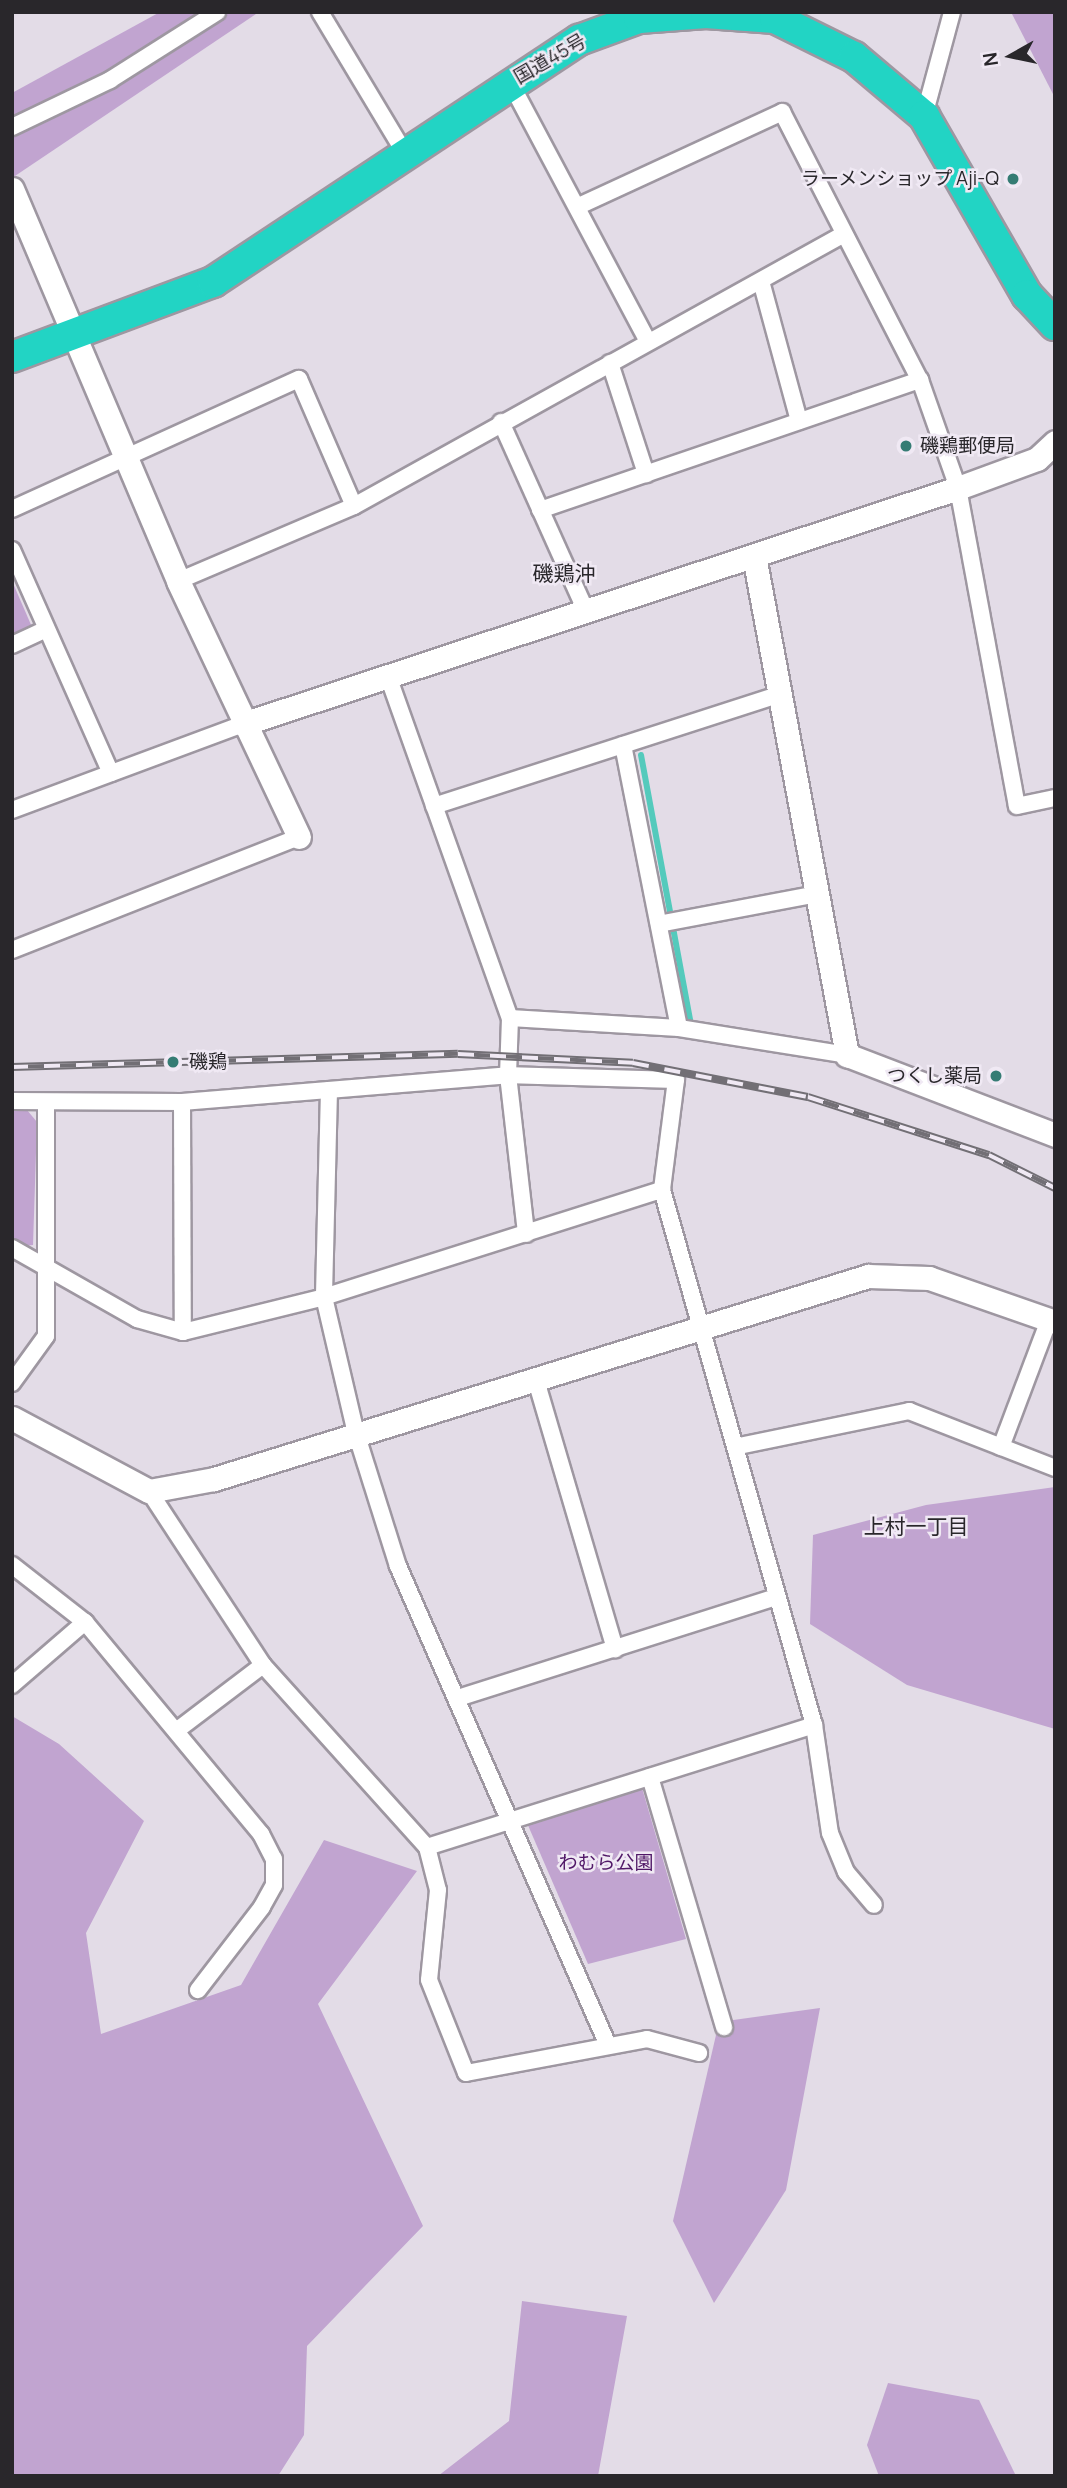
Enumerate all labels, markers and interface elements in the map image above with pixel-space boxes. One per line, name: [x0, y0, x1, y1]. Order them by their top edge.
north arrow: [976, 21, 1046, 91]
street label: 国道45号: [510, 29, 590, 89]
text: N: [976, 51, 1004, 68]
place label: ラーメンショップ Aji-Q: [800, 168, 999, 190]
marker: ラーメンショップ Aji-Q: [1005, 171, 1021, 187]
place label: 磯鶏郵便局: [920, 435, 1015, 457]
marker: 磯鶏郵便局: [898, 438, 914, 454]
district label: 磯鶏沖: [533, 560, 595, 586]
place label: 磯鶏: [189, 1051, 227, 1073]
marker: 磯鶏: [163, 1052, 183, 1072]
place label: つくし薬局: [887, 1065, 982, 1087]
marker: つくし薬局: [988, 1068, 1004, 1084]
district label: 上村一丁目: [864, 1513, 968, 1539]
park label: わむら公園: [559, 1852, 653, 1874]

